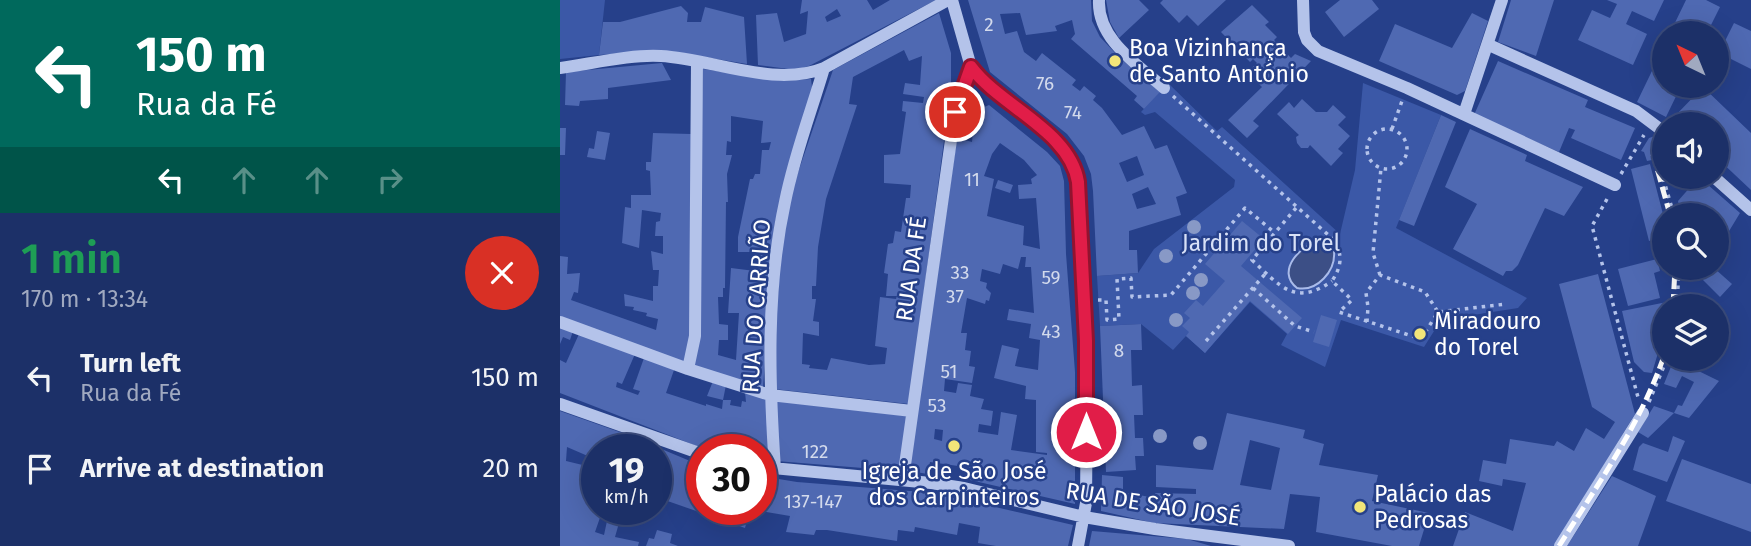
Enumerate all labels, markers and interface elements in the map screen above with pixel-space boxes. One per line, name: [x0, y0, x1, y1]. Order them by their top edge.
house number: 2: [984, 13, 994, 36]
north arrow: [1652, 21, 1729, 98]
map controls: [1652, 21, 1729, 371]
text: 150 m: [136, 25, 267, 84]
icon: left: [21, 28, 112, 119]
place label: Boa Vizinhança de Santo António: [1129, 34, 1309, 88]
marker: Boa Vizinhança de Santo António: [1107, 53, 1123, 69]
house number: 76: [1036, 72, 1054, 95]
pin: [925, 82, 985, 142]
text: Rua da Fé: [136, 85, 277, 123]
icon: arrive: [936, 93, 974, 131]
house number: 74: [1064, 101, 1082, 124]
button: sound: [1652, 112, 1729, 189]
icon: left: [152, 161, 190, 199]
icon: ahead: [225, 161, 263, 199]
icon: ahead: [298, 161, 336, 199]
icon: right: [371, 161, 409, 199]
house number: 11: [964, 168, 980, 191]
button: search: [1652, 203, 1729, 280]
street label: RUA DA FÉ: [889, 215, 932, 323]
street label: RUA DO CARRIÃO: [736, 218, 776, 394]
park label: Jardim do Torel: [1182, 229, 1341, 257]
text: 1 min: [21, 234, 122, 284]
button: close: [465, 236, 539, 310]
house number: 33: [951, 261, 969, 284]
house number: 59: [1041, 266, 1061, 289]
text: 170 m · 13:34: [21, 285, 148, 313]
house number: 37: [946, 285, 964, 308]
button: layers: [1652, 294, 1729, 371]
place label: Miradouro do Torel: [1434, 307, 1541, 361]
house number: 43: [1041, 320, 1061, 343]
marker: Miradouro do Torel: [1412, 326, 1428, 342]
house number: 8: [1114, 339, 1124, 362]
text: Turn left: [80, 348, 181, 379]
icon: left: [21, 359, 59, 397]
house number: 51: [941, 360, 957, 383]
text: 150 m: [471, 362, 539, 393]
text: Rua da Fé: [80, 379, 181, 407]
house number: 53: [928, 394, 946, 417]
position arrow: [1049, 395, 1123, 469]
speed limit sign: 30: [686, 434, 777, 525]
marker: Igreja de São José dos Carpinteiros: [946, 438, 962, 454]
house number: 122: [801, 440, 829, 463]
text: 19: [609, 449, 644, 491]
icon: arrive: [21, 450, 59, 488]
text: Arrive at destination: [80, 453, 324, 484]
text: 20 m: [482, 453, 539, 484]
place label: Igreja de São José dos Carpinteiros: [861, 457, 1047, 511]
street label: RUA DE SÃO JOSÉ: [1064, 475, 1242, 532]
place label: Palácio das Pedrosas: [1374, 480, 1491, 534]
text: km/h: [604, 486, 649, 508]
house number: 137-147: [784, 490, 842, 513]
marker: Palácio das Pedrosas: [1352, 499, 1368, 515]

